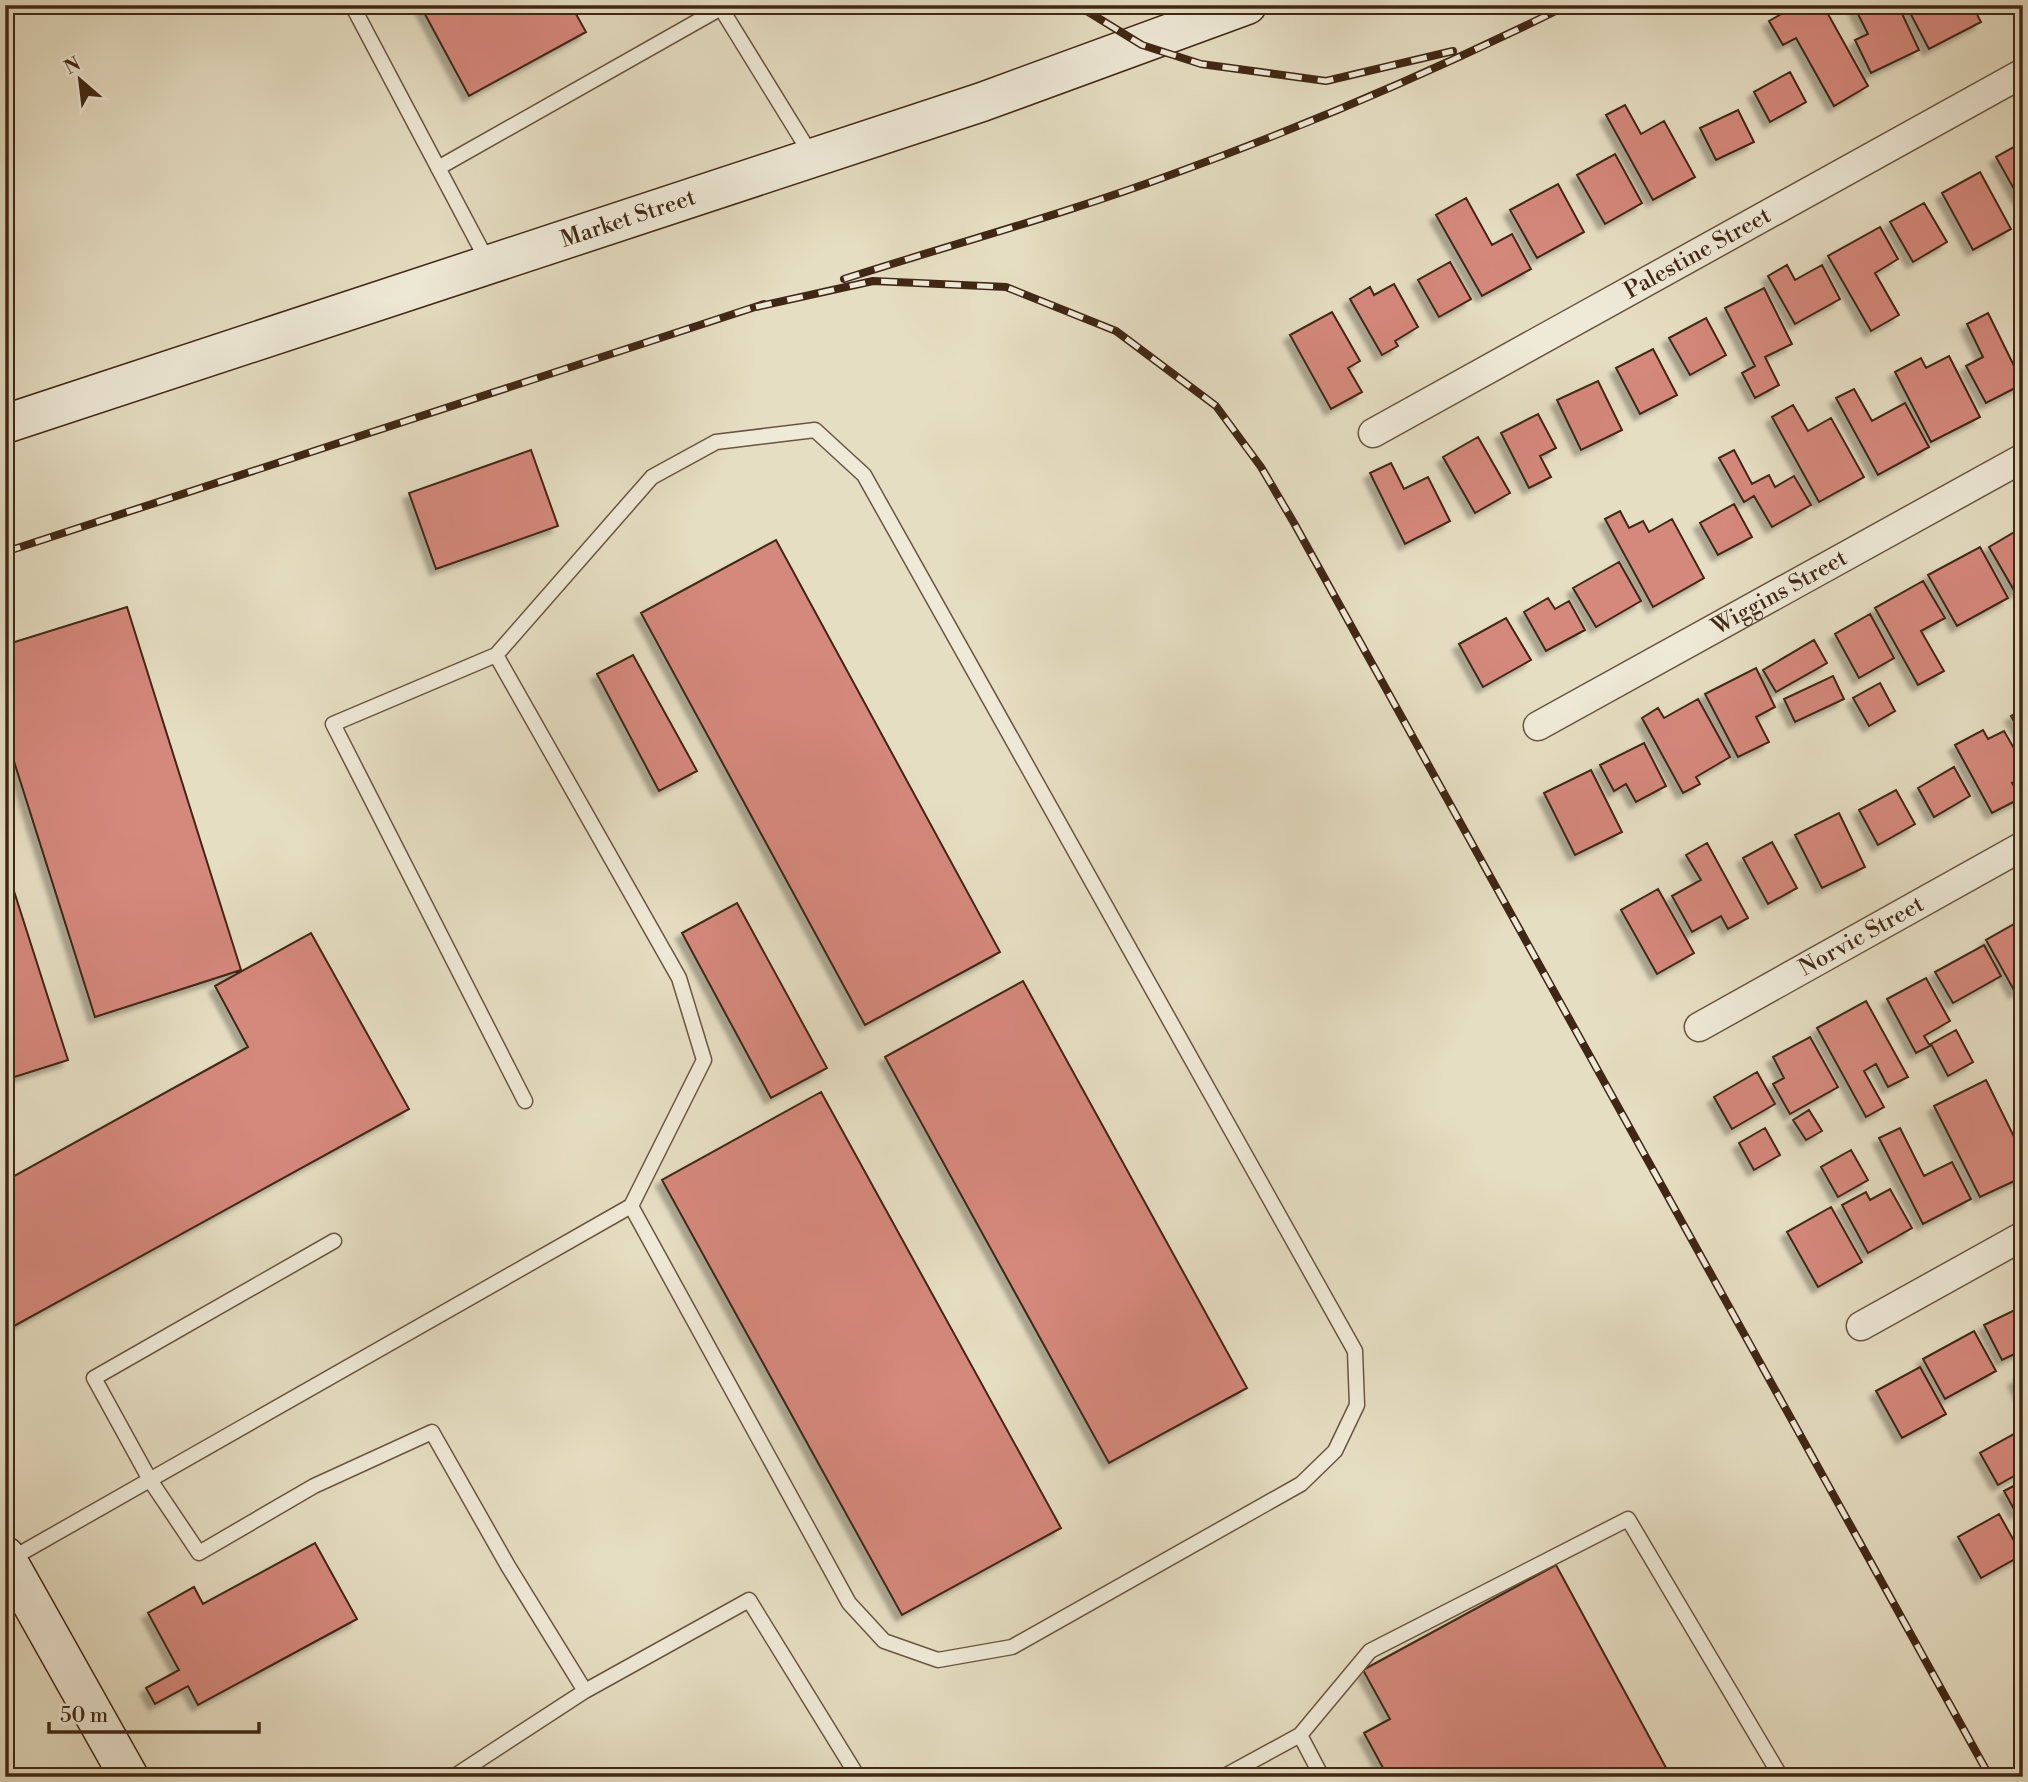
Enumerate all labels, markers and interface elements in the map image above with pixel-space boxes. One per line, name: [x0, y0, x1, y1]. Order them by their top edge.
north arrow: [46, 46, 116, 116]
text: N: [60, 52, 85, 80]
street label: Market Street: [557, 183, 699, 254]
street label: Palestine Street: [1619, 201, 1776, 305]
street label: Wiggins Street: [1706, 544, 1852, 642]
street label: Norvic Street: [1794, 890, 1929, 982]
scale bar: [49, 1691, 259, 1735]
text: 50 m: [60, 1703, 108, 1729]

